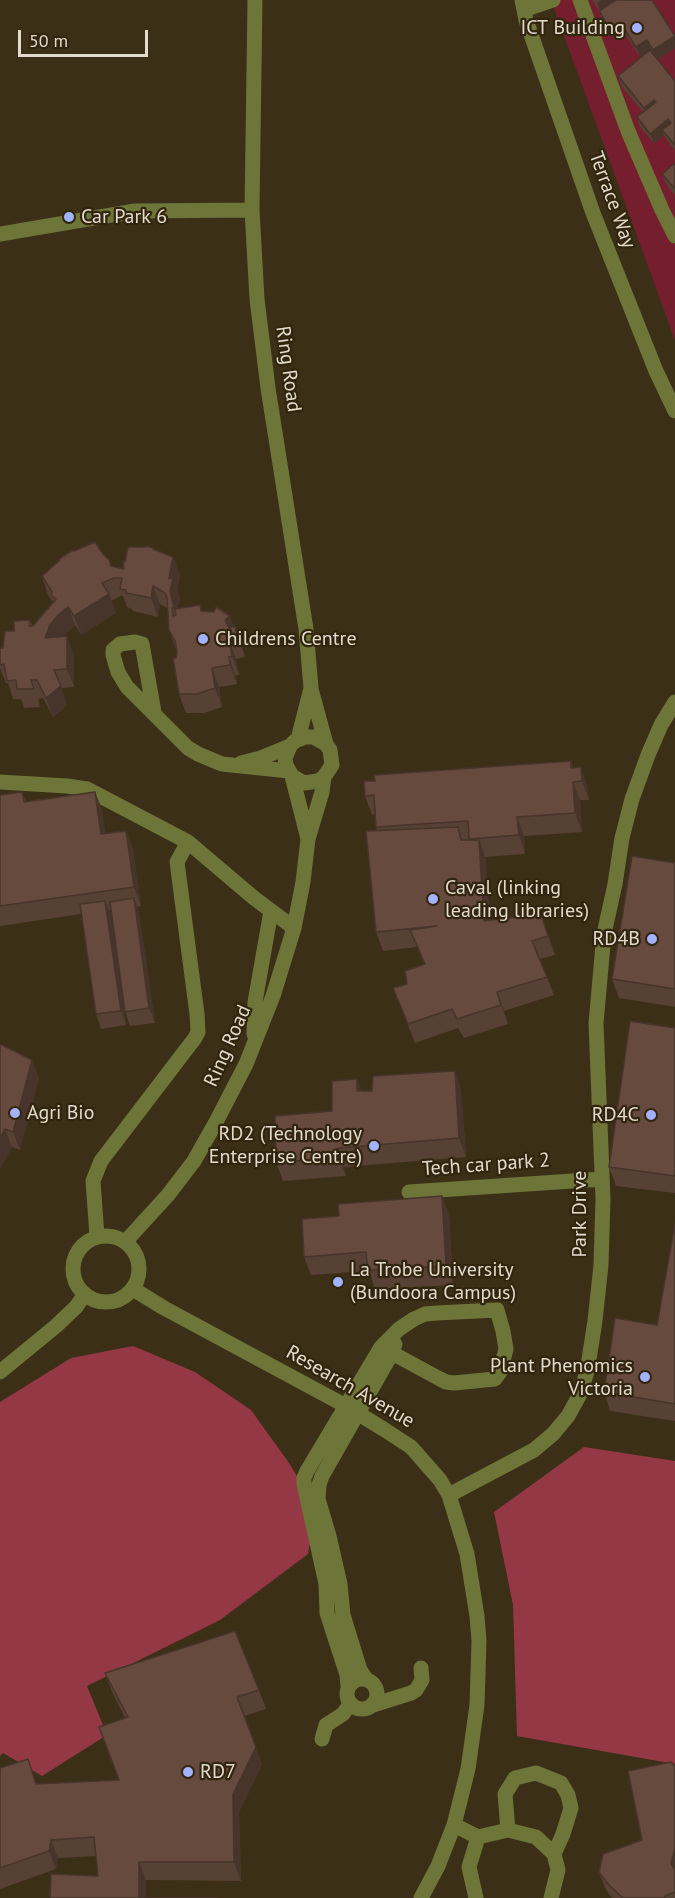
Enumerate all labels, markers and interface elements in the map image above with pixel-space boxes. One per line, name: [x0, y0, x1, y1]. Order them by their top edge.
place label: ICT Building: [520, 16, 625, 40]
scale bar: [21, 18, 152, 56]
marker: ICT Building: [630, 21, 644, 35]
text: 50 m: [29, 29, 68, 52]
street label: Terrace Way: [583, 148, 641, 252]
place label: Car Park 6: [81, 205, 167, 229]
marker: Car Park 6: [62, 210, 76, 224]
street label: Ring Road: [270, 324, 306, 414]
place label: Childrens Centre: [215, 627, 357, 651]
marker: Childrens Centre: [196, 632, 210, 646]
place label: Caval (linking leading libraries): [445, 876, 589, 923]
marker: Caval (linking leading libraries): [426, 892, 440, 906]
place label: RD4B: [592, 927, 640, 951]
marker: RD4B: [645, 932, 659, 946]
street label: Ring Road: [199, 1002, 257, 1090]
place label: Agri Bio: [27, 1101, 94, 1125]
place label: RD4C: [592, 1103, 639, 1127]
marker: Agri Bio: [8, 1106, 22, 1120]
marker: RD4C: [644, 1108, 658, 1122]
place label: RD2 (Technology Enterprise Centre): [209, 1122, 362, 1169]
marker: RD2 (Technology Enterprise Centre): [367, 1139, 381, 1153]
street label: Tech car park 2: [421, 1149, 551, 1181]
street label: Park Drive: [568, 1171, 592, 1257]
place label: La Trobe University (Bundoora Campus): [350, 1258, 516, 1305]
marker: La Trobe University (Bundoora Campus): [331, 1275, 345, 1289]
street label: Research Avenue: [282, 1341, 418, 1433]
place label: Plant Phenomics Victoria: [490, 1354, 633, 1401]
marker: Plant Phenomics Victoria: [638, 1370, 652, 1384]
place label: RD7: [200, 1760, 236, 1784]
marker: RD7: [181, 1765, 195, 1779]

